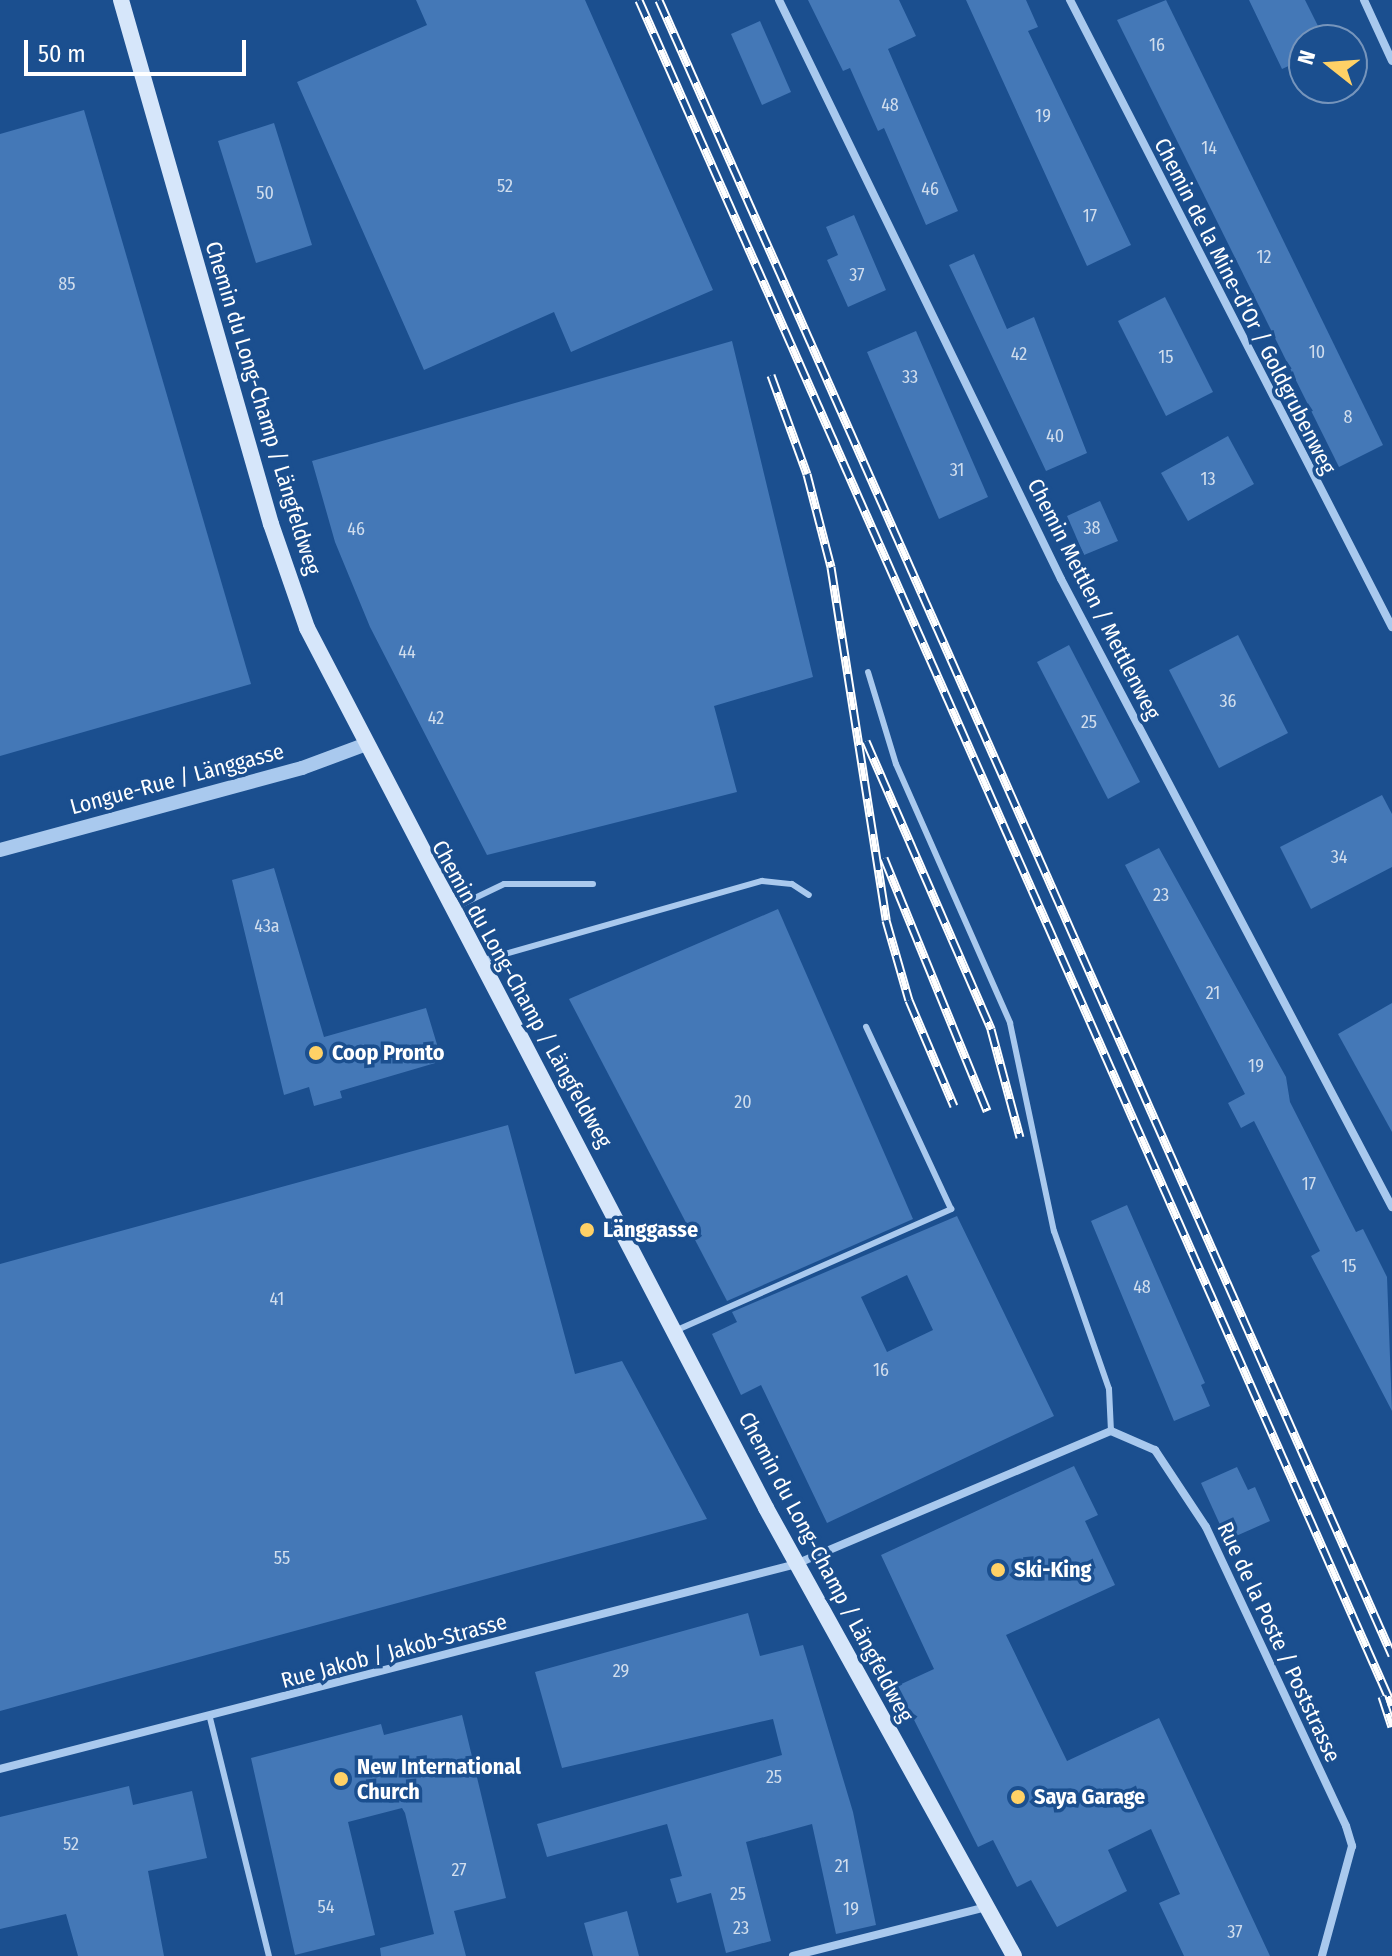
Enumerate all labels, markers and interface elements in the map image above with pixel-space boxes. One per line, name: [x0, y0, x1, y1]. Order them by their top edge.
scale bar: [28, 24, 250, 74]
north arrow: [1288, 24, 1368, 104]
house number: 16: [1149, 34, 1165, 56]
text: 50 m: [38, 40, 86, 68]
text: N: [1292, 47, 1321, 68]
house number: 48: [881, 94, 899, 116]
house number: 19: [1035, 105, 1051, 127]
street label: Chemin de la Mine-d'Or / Goldgrubenweg: [1149, 134, 1341, 478]
house number: 14: [1201, 137, 1217, 159]
house number: 52: [497, 175, 513, 197]
house number: 46: [921, 178, 939, 200]
house number: 50: [256, 182, 274, 204]
house number: 17: [1083, 205, 1097, 227]
street label: Chemin du Long-Champ / Längfeldweg: [200, 238, 326, 578]
house number: 12: [1257, 246, 1271, 268]
house number: 37: [849, 264, 865, 286]
house number: 85: [58, 273, 76, 295]
house number: 10: [1309, 341, 1325, 363]
house number: 42: [1011, 343, 1027, 365]
house number: 15: [1158, 346, 1174, 368]
house number: 33: [902, 366, 918, 388]
house number: 8: [1344, 406, 1352, 428]
house number: 40: [1046, 425, 1064, 447]
house number: 31: [950, 459, 964, 481]
house number: 13: [1200, 468, 1216, 490]
street label: Chemin Mettlen / Mettlenweg: [1022, 474, 1166, 724]
house number: 38: [1083, 517, 1101, 539]
house number: 46: [347, 518, 365, 540]
house number: 44: [398, 641, 416, 663]
house number: 36: [1219, 690, 1237, 712]
house number: 42: [428, 707, 444, 729]
house number: 25: [1081, 711, 1097, 733]
street label: Longue-Rue / Länggasse: [67, 738, 287, 820]
street label: Chemin du Long-Champ / Längfeldweg: [426, 836, 618, 1152]
house number: 34: [1331, 846, 1347, 868]
house number: 23: [1153, 884, 1169, 906]
house number: 43a: [254, 915, 280, 937]
house number: 21: [1206, 982, 1220, 1004]
place label: Coop Pronto: [332, 1040, 444, 1066]
marker: Coop Pronto: [307, 1044, 325, 1062]
house number: 19: [1248, 1055, 1264, 1077]
house number: 20: [734, 1091, 752, 1113]
house number: 17: [1302, 1173, 1316, 1195]
place label: Länggasse: [603, 1217, 698, 1243]
marker: Länggasse: [578, 1221, 596, 1239]
house number: 15: [1341, 1255, 1357, 1277]
house number: 48: [1133, 1276, 1151, 1298]
house number: 41: [270, 1288, 284, 1310]
house number: 16: [873, 1359, 889, 1381]
street label: Chemin du Long-Champ / Längfeldweg: [733, 1408, 919, 1726]
street label: Rue de la Poste / Poststrasse: [1212, 1518, 1346, 1766]
house number: 55: [274, 1547, 290, 1569]
place label: Ski-King: [1014, 1557, 1092, 1583]
marker: Ski-King: [989, 1561, 1007, 1579]
street label: Rue Jakob / Jakob-Strasse: [278, 1608, 510, 1694]
house number: 29: [613, 1660, 629, 1682]
place label: New International Church: [357, 1753, 521, 1804]
house number: 25: [766, 1766, 782, 1788]
marker: New International Church: [332, 1770, 350, 1788]
place label: Saya Garage: [1034, 1784, 1145, 1810]
marker: Saya Garage: [1009, 1788, 1027, 1806]
house number: 52: [63, 1833, 79, 1855]
house number: 21: [835, 1855, 849, 1877]
house number: 27: [451, 1859, 467, 1881]
house number: 25: [730, 1883, 746, 1905]
house number: 54: [318, 1896, 334, 1918]
house number: 19: [843, 1898, 859, 1920]
house number: 23: [733, 1917, 749, 1939]
house number: 37: [1227, 1921, 1243, 1943]

